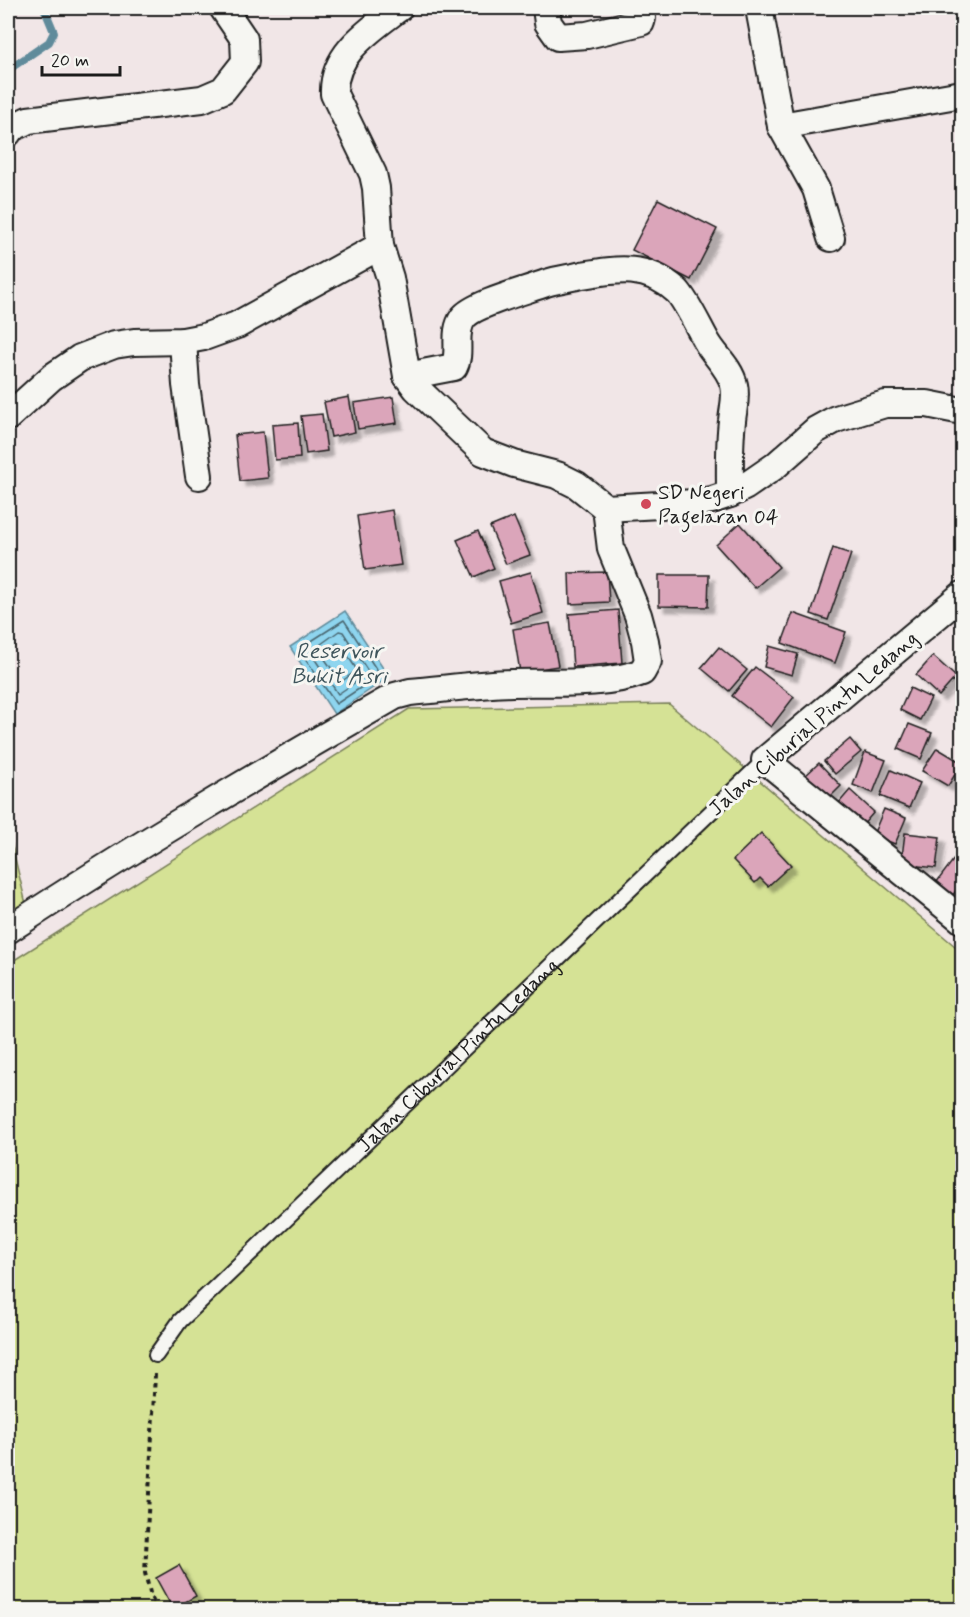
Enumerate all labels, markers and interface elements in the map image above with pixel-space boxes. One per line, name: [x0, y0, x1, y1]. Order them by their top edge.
scale bar: [42, 39, 120, 77]
text: 20 m: [51, 49, 89, 73]
place label: SD Negeri Pagelaran 04: [658, 479, 779, 533]
marker: SD Negeri Pagelaran 04: [639, 497, 653, 511]
street label: Jalan Ciburial Pintu Ledang: [703, 625, 924, 823]
water label: Reservoir Bukit Asri: [291, 638, 389, 691]
street label: Jalan Ciburial Pintu Ledang: [351, 952, 565, 1159]

